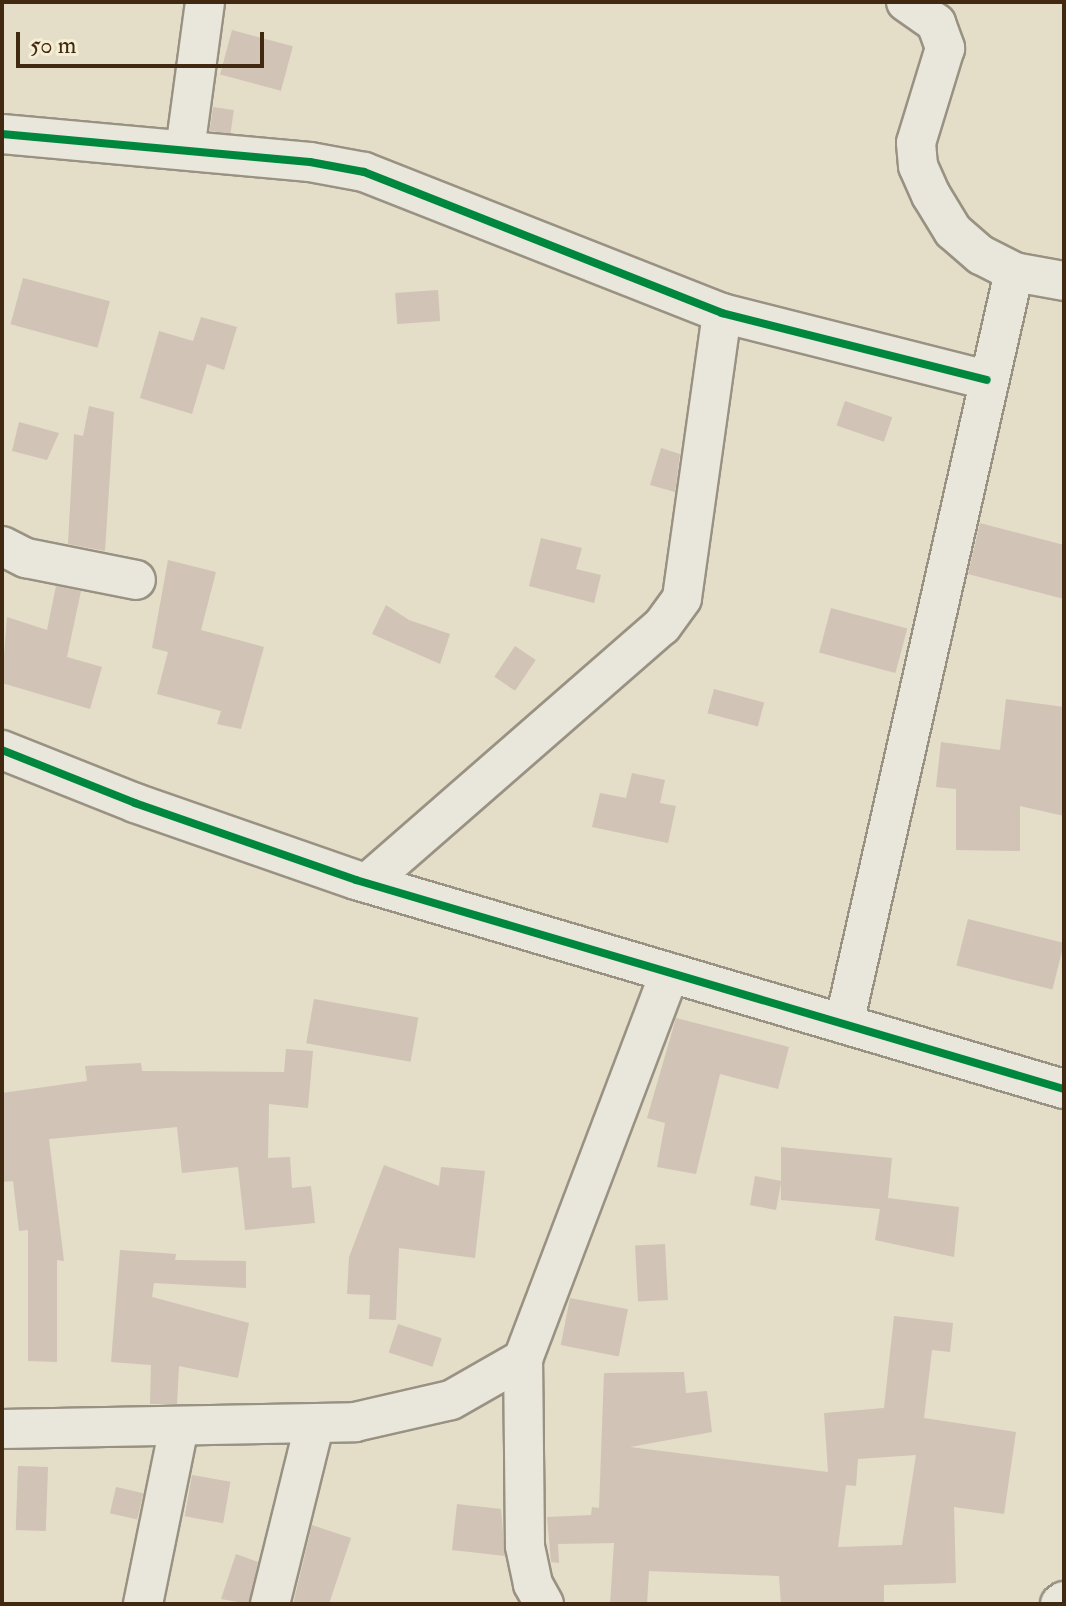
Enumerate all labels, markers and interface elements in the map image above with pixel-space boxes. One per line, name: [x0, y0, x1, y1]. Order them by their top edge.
scale bar: [20, 16, 268, 66]
text: 50 m: [30, 30, 76, 61]

